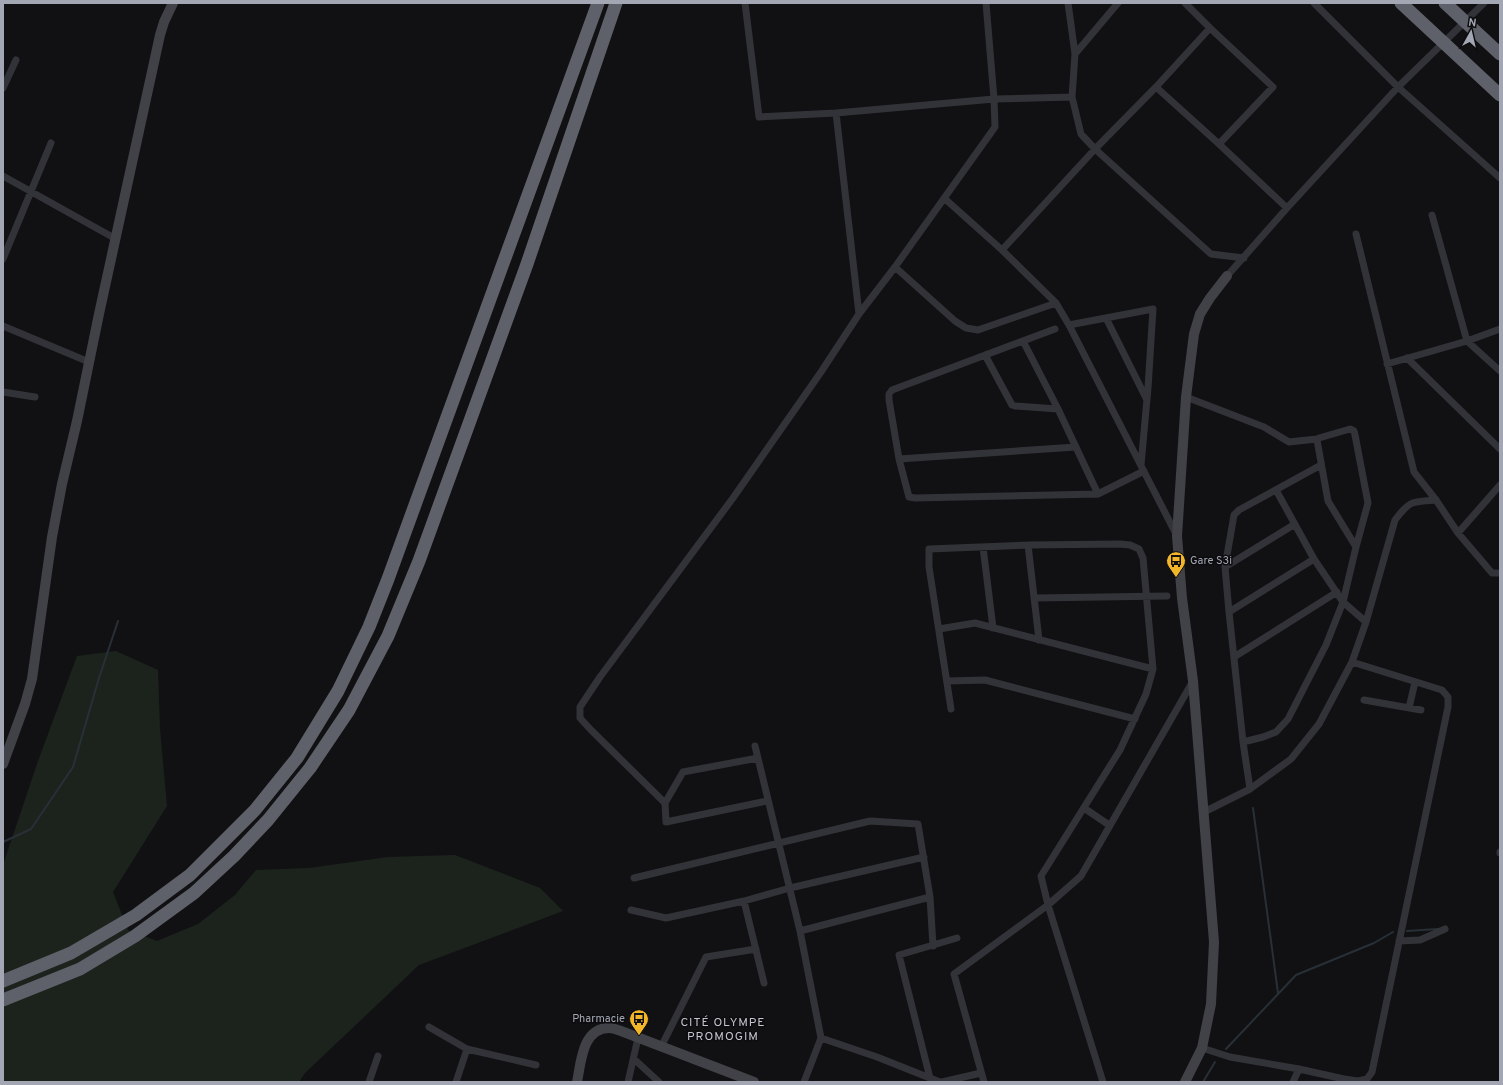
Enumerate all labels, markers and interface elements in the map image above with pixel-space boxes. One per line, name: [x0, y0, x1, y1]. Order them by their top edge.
north arrow: [1451, 12, 1491, 52]
text: N: [1467, 16, 1477, 31]
bus stop icon: Gare S3i: [1165, 550, 1187, 578]
place label: Gare S3i: [1190, 554, 1232, 568]
bus stop icon: Pharmacie: [628, 1008, 650, 1036]
place label: Pharmacie: [572, 1012, 625, 1026]
district label: CITÉ OLYMPE PROMOGIM: [680, 1015, 766, 1045]

